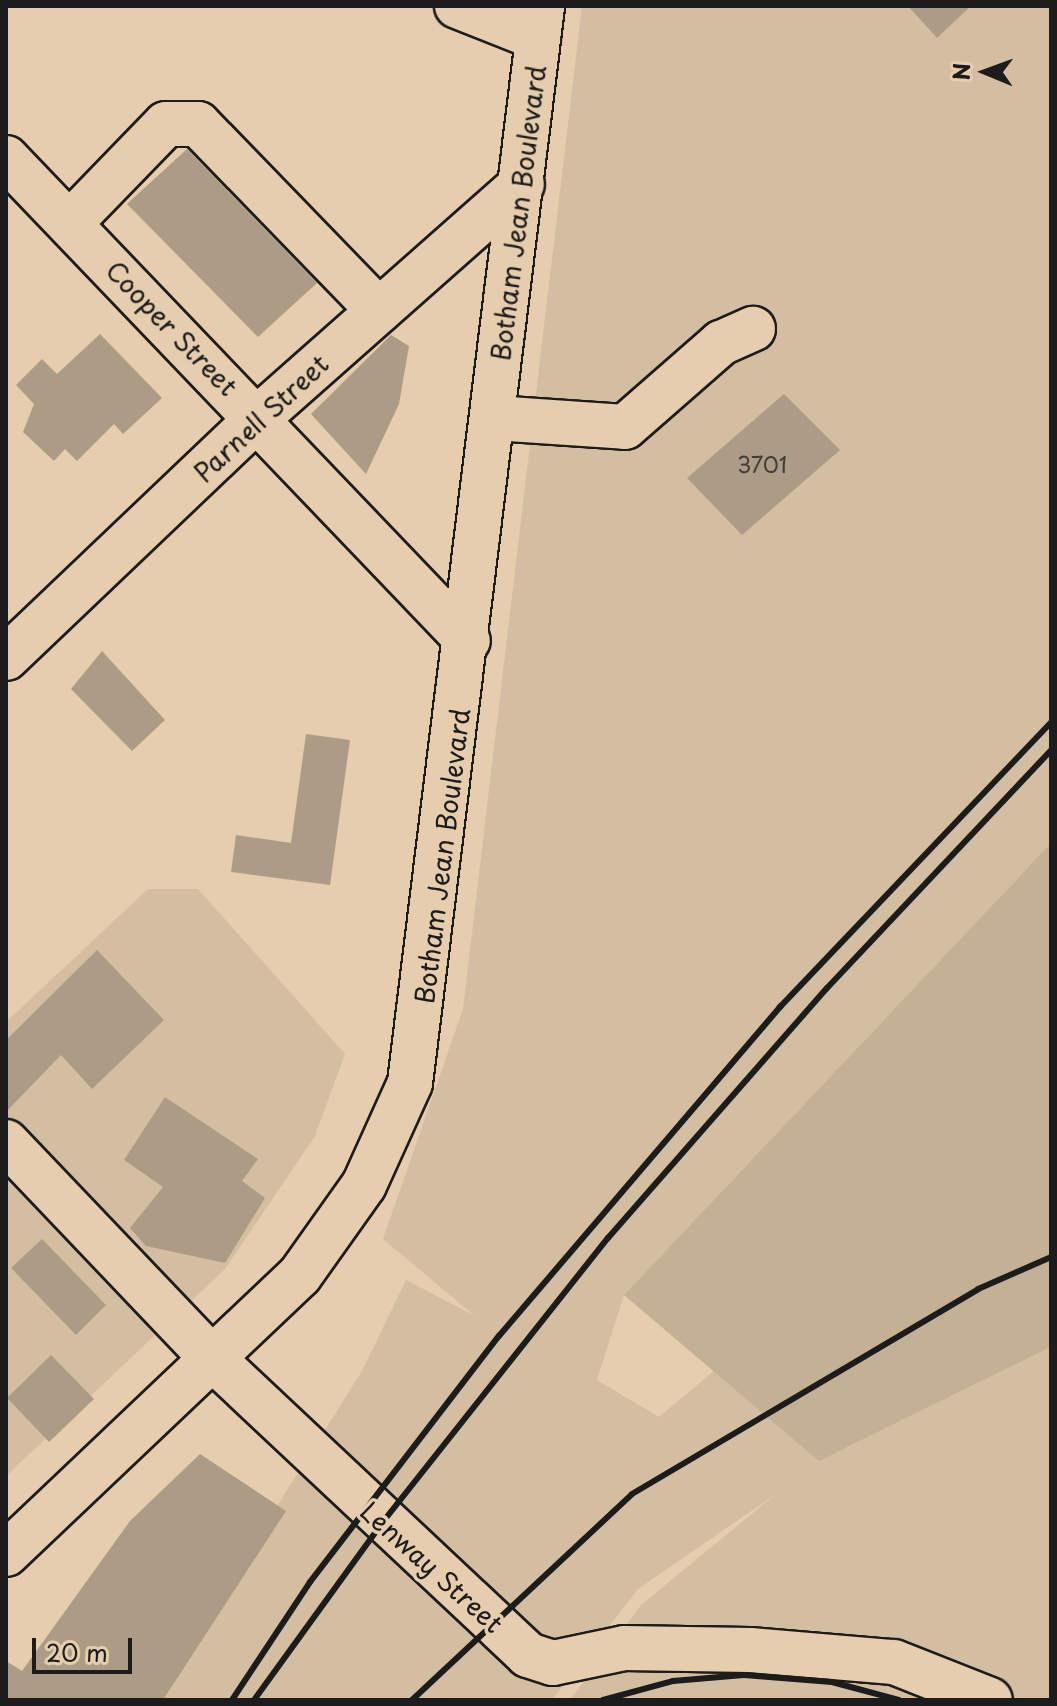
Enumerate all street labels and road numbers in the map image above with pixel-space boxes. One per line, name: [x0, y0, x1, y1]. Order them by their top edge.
street label: Botham Jean Boulevard: [484, 64, 552, 362]
street label: Cooper Street: [100, 254, 244, 402]
street label: Parnell Street: [187, 347, 335, 489]
street label: Botham Jean Boulevard: [408, 707, 476, 1005]
street label: Lenway Street: [354, 1495, 510, 1639]

